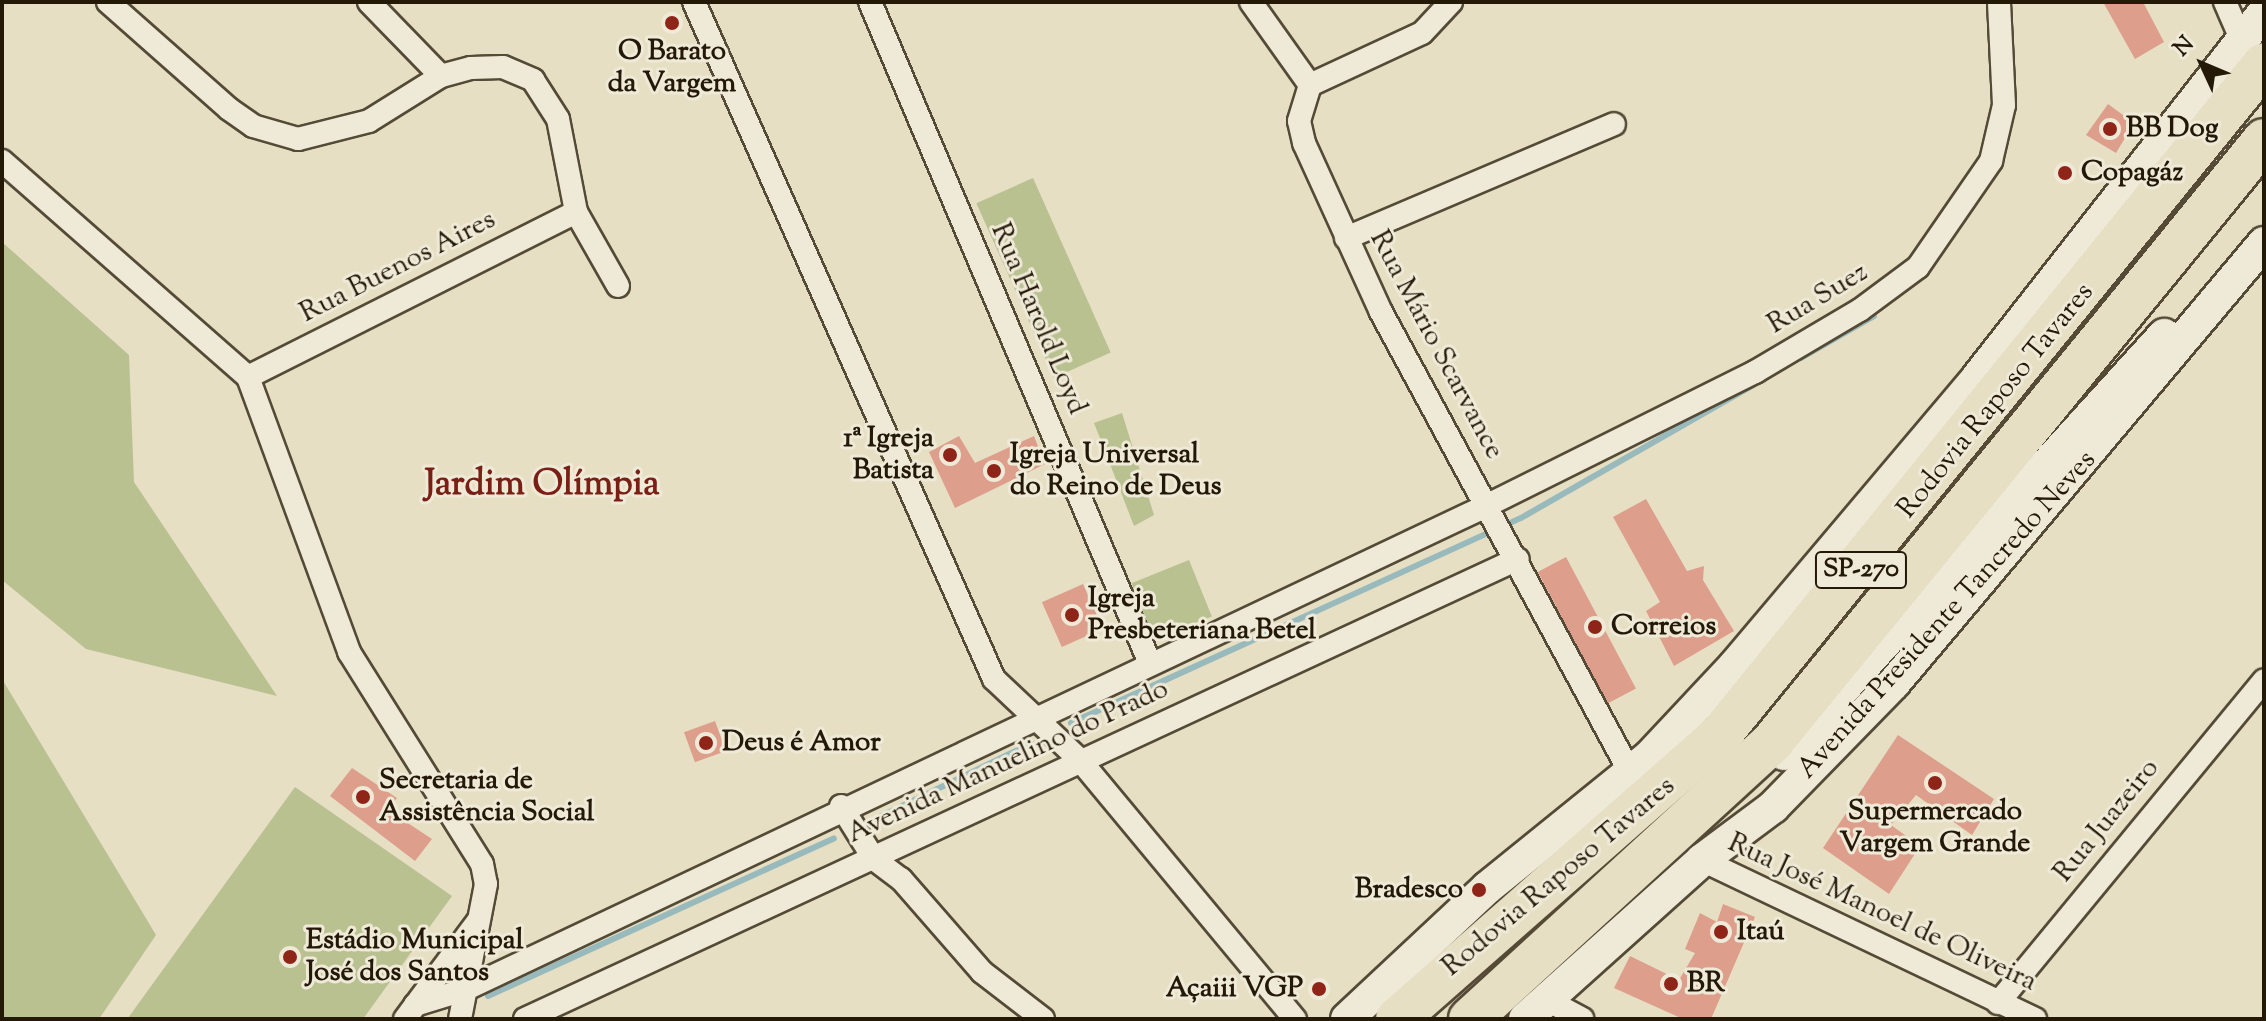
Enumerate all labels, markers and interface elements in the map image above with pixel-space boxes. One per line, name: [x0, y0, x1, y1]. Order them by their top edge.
marker: O Barato da Vargem: [663, 14, 681, 32]
north arrow: [2162, 24, 2242, 104]
text: N: [2167, 30, 2202, 65]
place label: O Barato da Vargem: [608, 35, 736, 101]
place label: BB Dog: [2126, 112, 2218, 146]
marker: BB Dog: [2101, 120, 2119, 138]
place label: Copagáz: [2081, 156, 2183, 190]
marker: Copagáz: [2056, 164, 2074, 182]
street label: Rua Buenos Aires: [295, 203, 501, 331]
street label: Rua Harold Loyd: [983, 218, 1093, 420]
street label: Rua Mário Scarvance: [1362, 225, 1510, 465]
street label: Rua Suez: [1762, 256, 1874, 342]
street label: Rodovia Raposo Tavares: [1891, 276, 2101, 526]
place label: 1ª Igreja Batista: [843, 422, 934, 488]
place label: Igreja Universal do Reino de Deus: [1010, 438, 1222, 504]
street label: Avenida Presidente Tancredo Neves: [1791, 444, 2103, 786]
marker: 1ª Igreja Batista: [941, 446, 959, 464]
marker: Igreja Universal do Reino de Deus: [985, 462, 1003, 480]
district label: Jardim Olímpia: [424, 464, 660, 508]
road number: SP-270: [1813, 548, 1909, 592]
place label: Igreja Presbeteriana Betel: [1088, 582, 1316, 648]
marker: Igreja Presbeteriana Betel: [1063, 606, 1081, 624]
place label: Correios: [1611, 610, 1716, 644]
marker: Correios: [1586, 618, 1604, 636]
street label: Avenida Manuelino do Prado: [842, 673, 1174, 851]
place label: Deus é Amor: [722, 726, 881, 760]
marker: Deus é Amor: [697, 734, 715, 752]
street label: Rua Juazeiro: [2047, 753, 2167, 889]
place label: Secretaria de Assistência Social: [379, 764, 594, 830]
street label: Rodovia Raposo Tavares: [1436, 770, 1682, 984]
marker: Supermercado Vargem Grande: [1926, 774, 1944, 792]
marker: Secretaria de Assistência Social: [354, 788, 372, 806]
place label: Supermercado Vargem Grande: [1840, 795, 2030, 861]
street label: Rua José Manoel de Oliveira: [1722, 827, 2042, 999]
place label: Bradesco: [1355, 873, 1463, 907]
marker: Bradesco: [1470, 881, 1488, 899]
place label: Itaú: [1737, 915, 1784, 949]
marker: Itaú: [1712, 923, 1730, 941]
place label: Estádio Municipal José dos Santos: [306, 924, 523, 990]
marker: Estádio Municipal José dos Santos: [281, 948, 299, 966]
place label: BR: [1687, 967, 1725, 1001]
place label: Açaiii VGP: [1166, 972, 1303, 1006]
marker: BR: [1662, 975, 1680, 993]
marker: Açaiii VGP: [1310, 980, 1328, 998]

